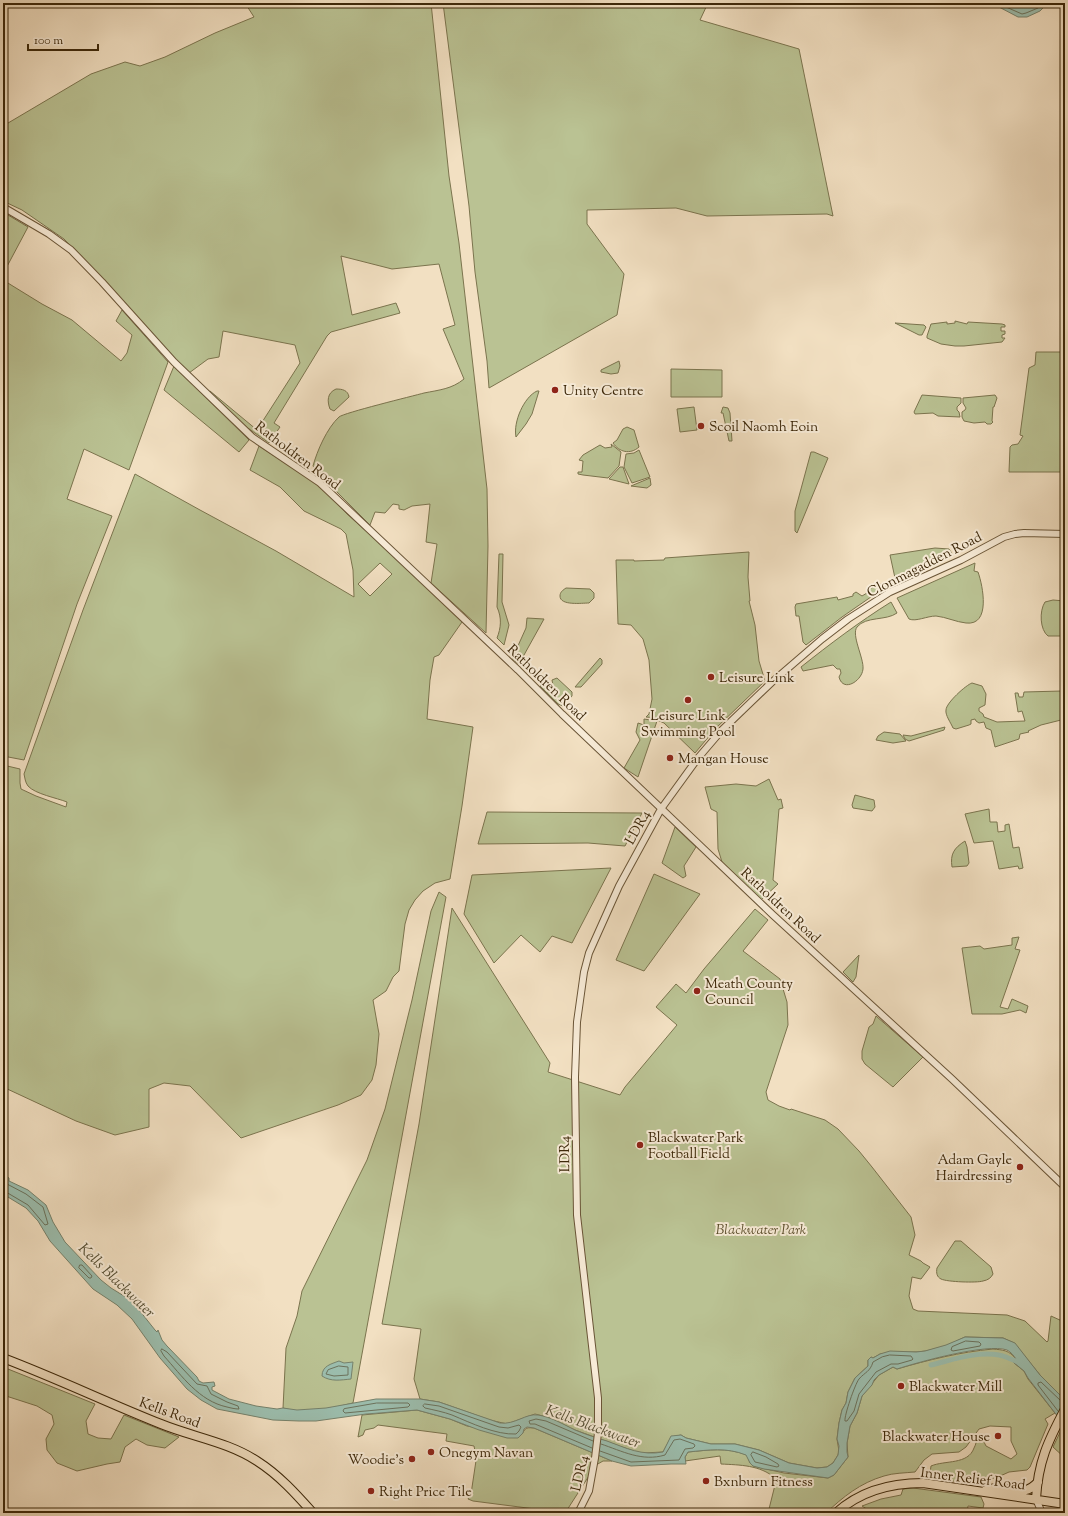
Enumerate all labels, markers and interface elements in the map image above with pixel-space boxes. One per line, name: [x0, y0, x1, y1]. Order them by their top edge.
scale bar: [28, 26, 98, 52]
text: 100 m: [34, 32, 63, 50]
place label: Unity Centre: [563, 382, 643, 402]
marker: Unity Centre: [550, 385, 560, 395]
street label: Ratholdren Road: [250, 418, 344, 496]
place label: Scoil Naomh Eoin: [709, 418, 818, 438]
marker: Scoil Naomh Eoin: [696, 421, 706, 431]
street label: Clonmagadden Road: [864, 528, 986, 603]
street label: Ratholdren Road: [502, 641, 590, 726]
place label: Leisure Link: [719, 669, 795, 689]
marker: Leisure Link: [706, 672, 716, 682]
marker: Leisure Link Swimming Pool: [683, 695, 693, 705]
place label: Leisure Link Swimming Pool: [641, 707, 735, 743]
place label: Mangan House: [678, 750, 769, 770]
marker: Mangan House: [665, 753, 675, 763]
street label: LDR4: [621, 807, 656, 849]
street label: Ratholdren Road: [735, 864, 824, 949]
place label: Meath County Council: [705, 975, 793, 1011]
marker: Meath County Council: [692, 986, 702, 996]
place label: Blackwater Park Football Field: [648, 1129, 744, 1165]
street label: LDR4: [556, 1135, 576, 1172]
marker: Blackwater Park Football Field: [635, 1140, 645, 1150]
place label: Adam Gayle Hairdressing: [936, 1151, 1012, 1187]
marker: Adam Gayle Hairdressing: [1015, 1162, 1025, 1172]
park label: Blackwater Park: [716, 1221, 807, 1241]
water label: Kells Blackwater: [73, 1239, 160, 1324]
place label: Blackwater Mill: [909, 1378, 1003, 1398]
marker: Blackwater Mill: [896, 1381, 906, 1391]
street label: Kells Road: [136, 1394, 203, 1434]
water label: Kells Blackwater: [542, 1401, 643, 1455]
place label: Blackwater House: [882, 1428, 990, 1448]
marker: Blackwater House: [993, 1431, 1003, 1441]
place label: Onegym Navan: [439, 1444, 533, 1464]
marker: Onegym Navan: [426, 1447, 436, 1457]
place label: Woodie's: [348, 1451, 404, 1471]
street label: LDR4: [567, 1453, 595, 1494]
marker: Woodie's: [407, 1454, 417, 1464]
street label: Inner Relief Road: [919, 1464, 1026, 1496]
place label: Bxnburn Fitness: [714, 1473, 813, 1493]
marker: Bxnburn Fitness: [701, 1476, 711, 1486]
place label: Right Price Tile: [379, 1483, 472, 1503]
marker: Right Price Tile: [366, 1486, 376, 1496]

